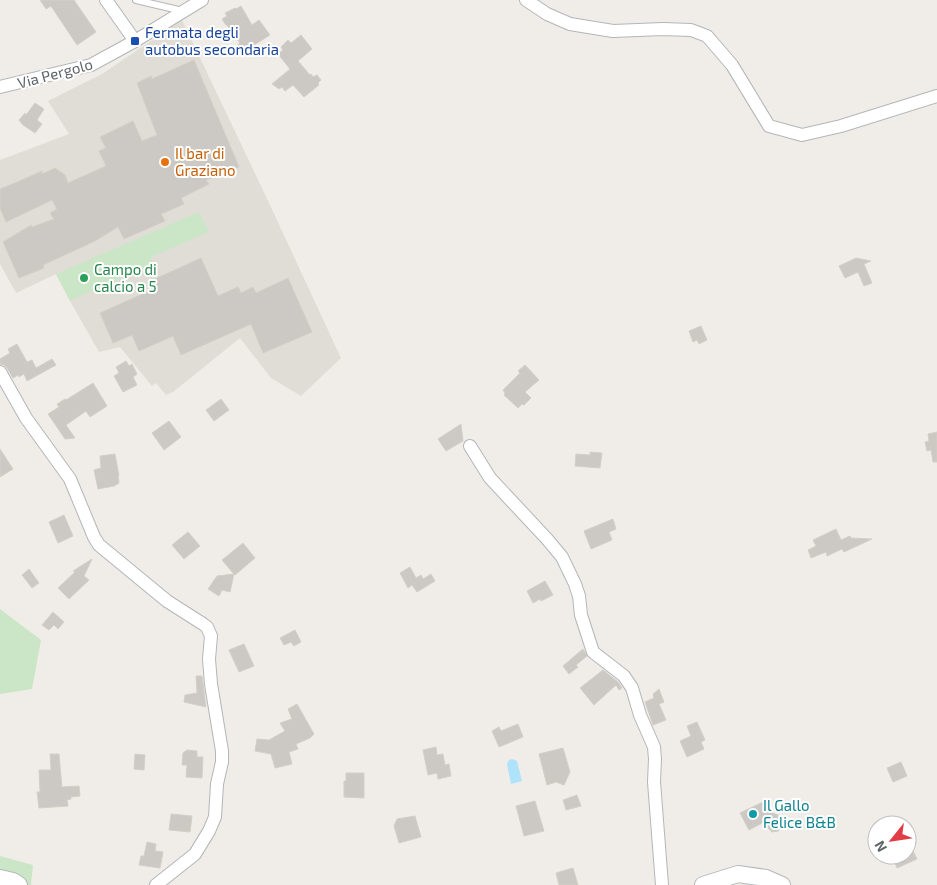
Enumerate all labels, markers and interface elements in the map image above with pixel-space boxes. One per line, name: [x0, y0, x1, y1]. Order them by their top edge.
place label: Fermata degli autobus secondaria: [145, 23, 279, 58]
marker: Fermata degli autobus secondaria: [129, 35, 141, 47]
street label: Via Pergolo: [15, 54, 95, 92]
place label: Il bar di Graziano: [175, 144, 236, 179]
marker: Il bar di Graziano: [159, 156, 171, 168]
place label: Campo di calcio a 5: [94, 260, 157, 295]
marker: Campo di calcio a 5: [78, 272, 90, 284]
place label: Il Gallo Felice B&B: [763, 796, 836, 831]
marker: Il Gallo Felice B&B: [747, 808, 759, 820]
north arrow: [867, 815, 917, 865]
text: N: [870, 838, 890, 855]

